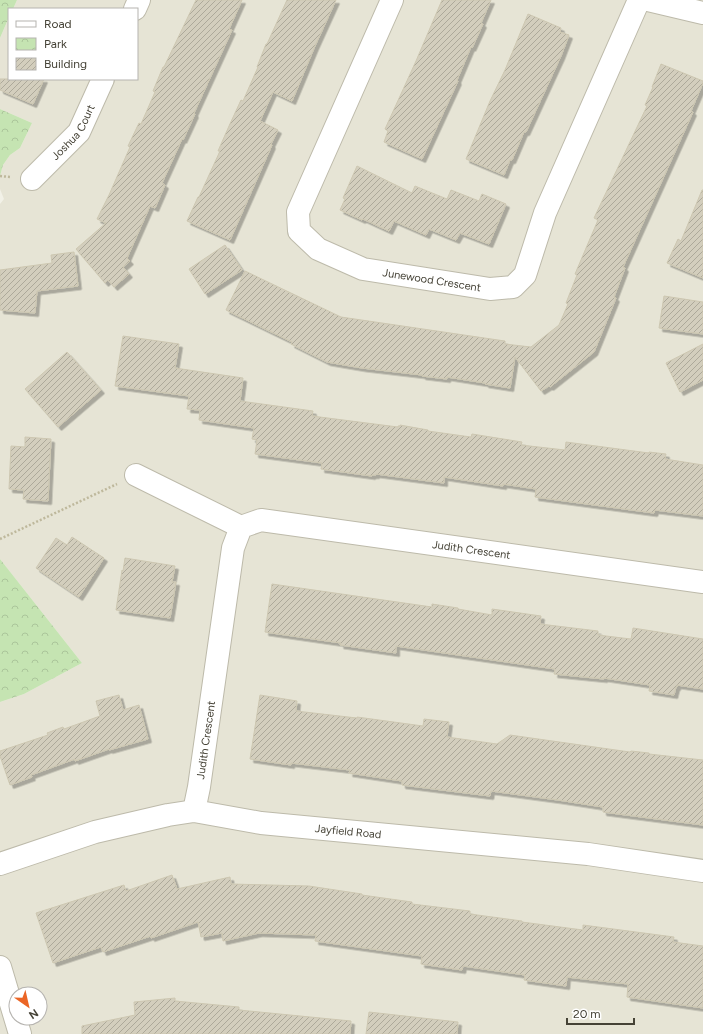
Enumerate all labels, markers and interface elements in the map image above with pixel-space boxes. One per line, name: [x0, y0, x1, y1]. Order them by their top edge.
legend: [8, 8, 138, 80]
text: Road: [44, 17, 72, 31]
text: Park: [44, 37, 67, 51]
text: Building: [44, 57, 87, 71]
street label: Joshua Court: [49, 103, 98, 163]
street label: Junewood Crescent: [382, 266, 482, 294]
street label: Judith Crescent: [431, 538, 511, 562]
street label: Judith Crescent: [194, 700, 218, 780]
street label: Jayfield Road: [314, 822, 382, 841]
north arrow: [8, 986, 48, 1026]
scale bar: [567, 1000, 634, 1026]
text: N: [26, 1006, 40, 1022]
text: 20 m: [573, 1007, 601, 1021]

